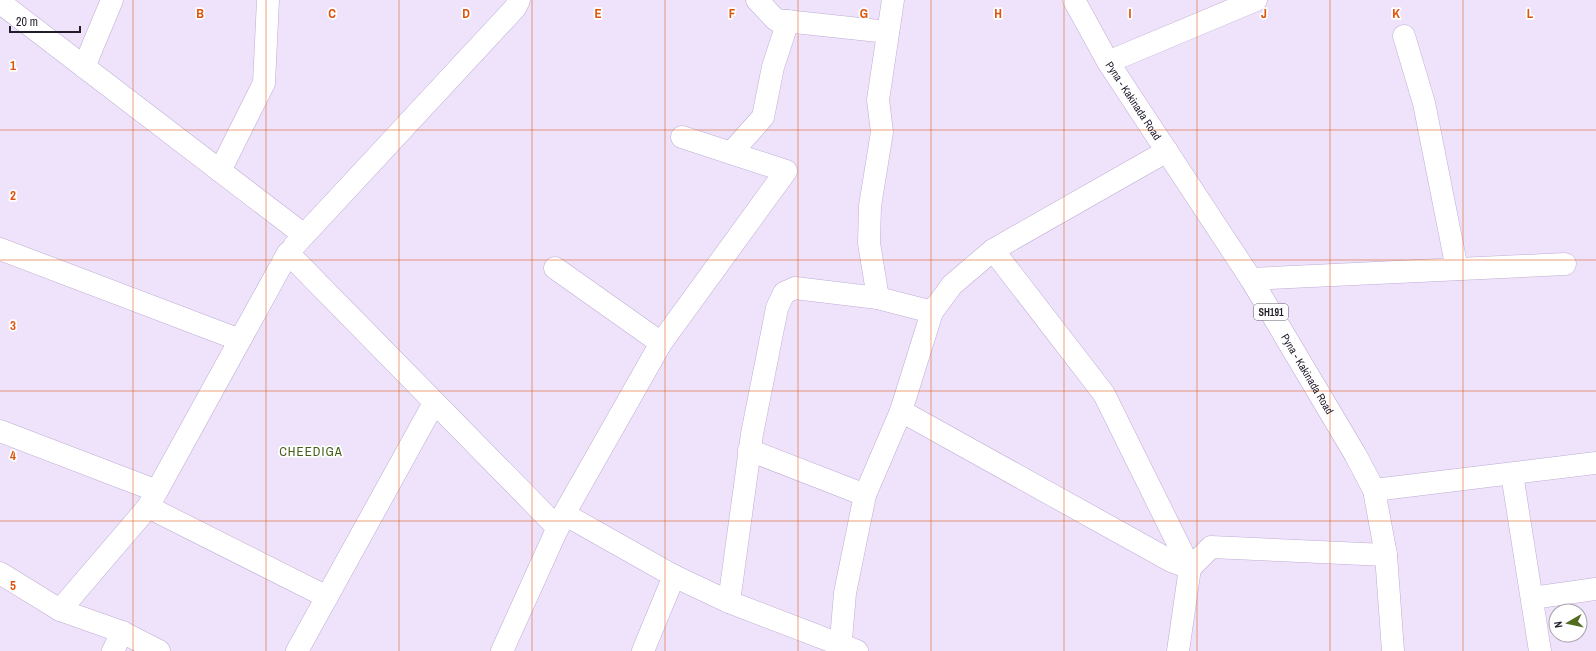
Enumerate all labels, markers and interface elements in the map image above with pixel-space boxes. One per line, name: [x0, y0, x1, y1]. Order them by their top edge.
text: B: [196, 5, 204, 22]
text: C: [328, 5, 336, 22]
text: D: [462, 5, 470, 22]
text: E: [594, 5, 602, 22]
text: F: [729, 5, 736, 22]
text: G: [860, 5, 868, 22]
text: H: [994, 5, 1002, 22]
text: I: [1129, 5, 1132, 22]
text: J: [1261, 5, 1267, 22]
text: K: [1392, 5, 1400, 22]
text: L: [1527, 5, 1534, 22]
scale bar: [10, 8, 80, 34]
text: 20 m: [16, 14, 38, 30]
text: 1: [10, 57, 16, 74]
street label: Pyna - Kakinada Road: [1103, 59, 1164, 142]
text: 2: [10, 187, 16, 204]
road number: SH191: [1254, 304, 1288, 320]
text: 3: [10, 317, 16, 334]
street label: Pyna - Kakinada Road: [1278, 331, 1337, 417]
district label: CHEEDIGA: [279, 443, 343, 460]
text: 4: [10, 447, 16, 464]
text: 5: [10, 577, 16, 594]
north arrow: [1548, 603, 1588, 643]
text: N: [1551, 620, 1566, 629]

